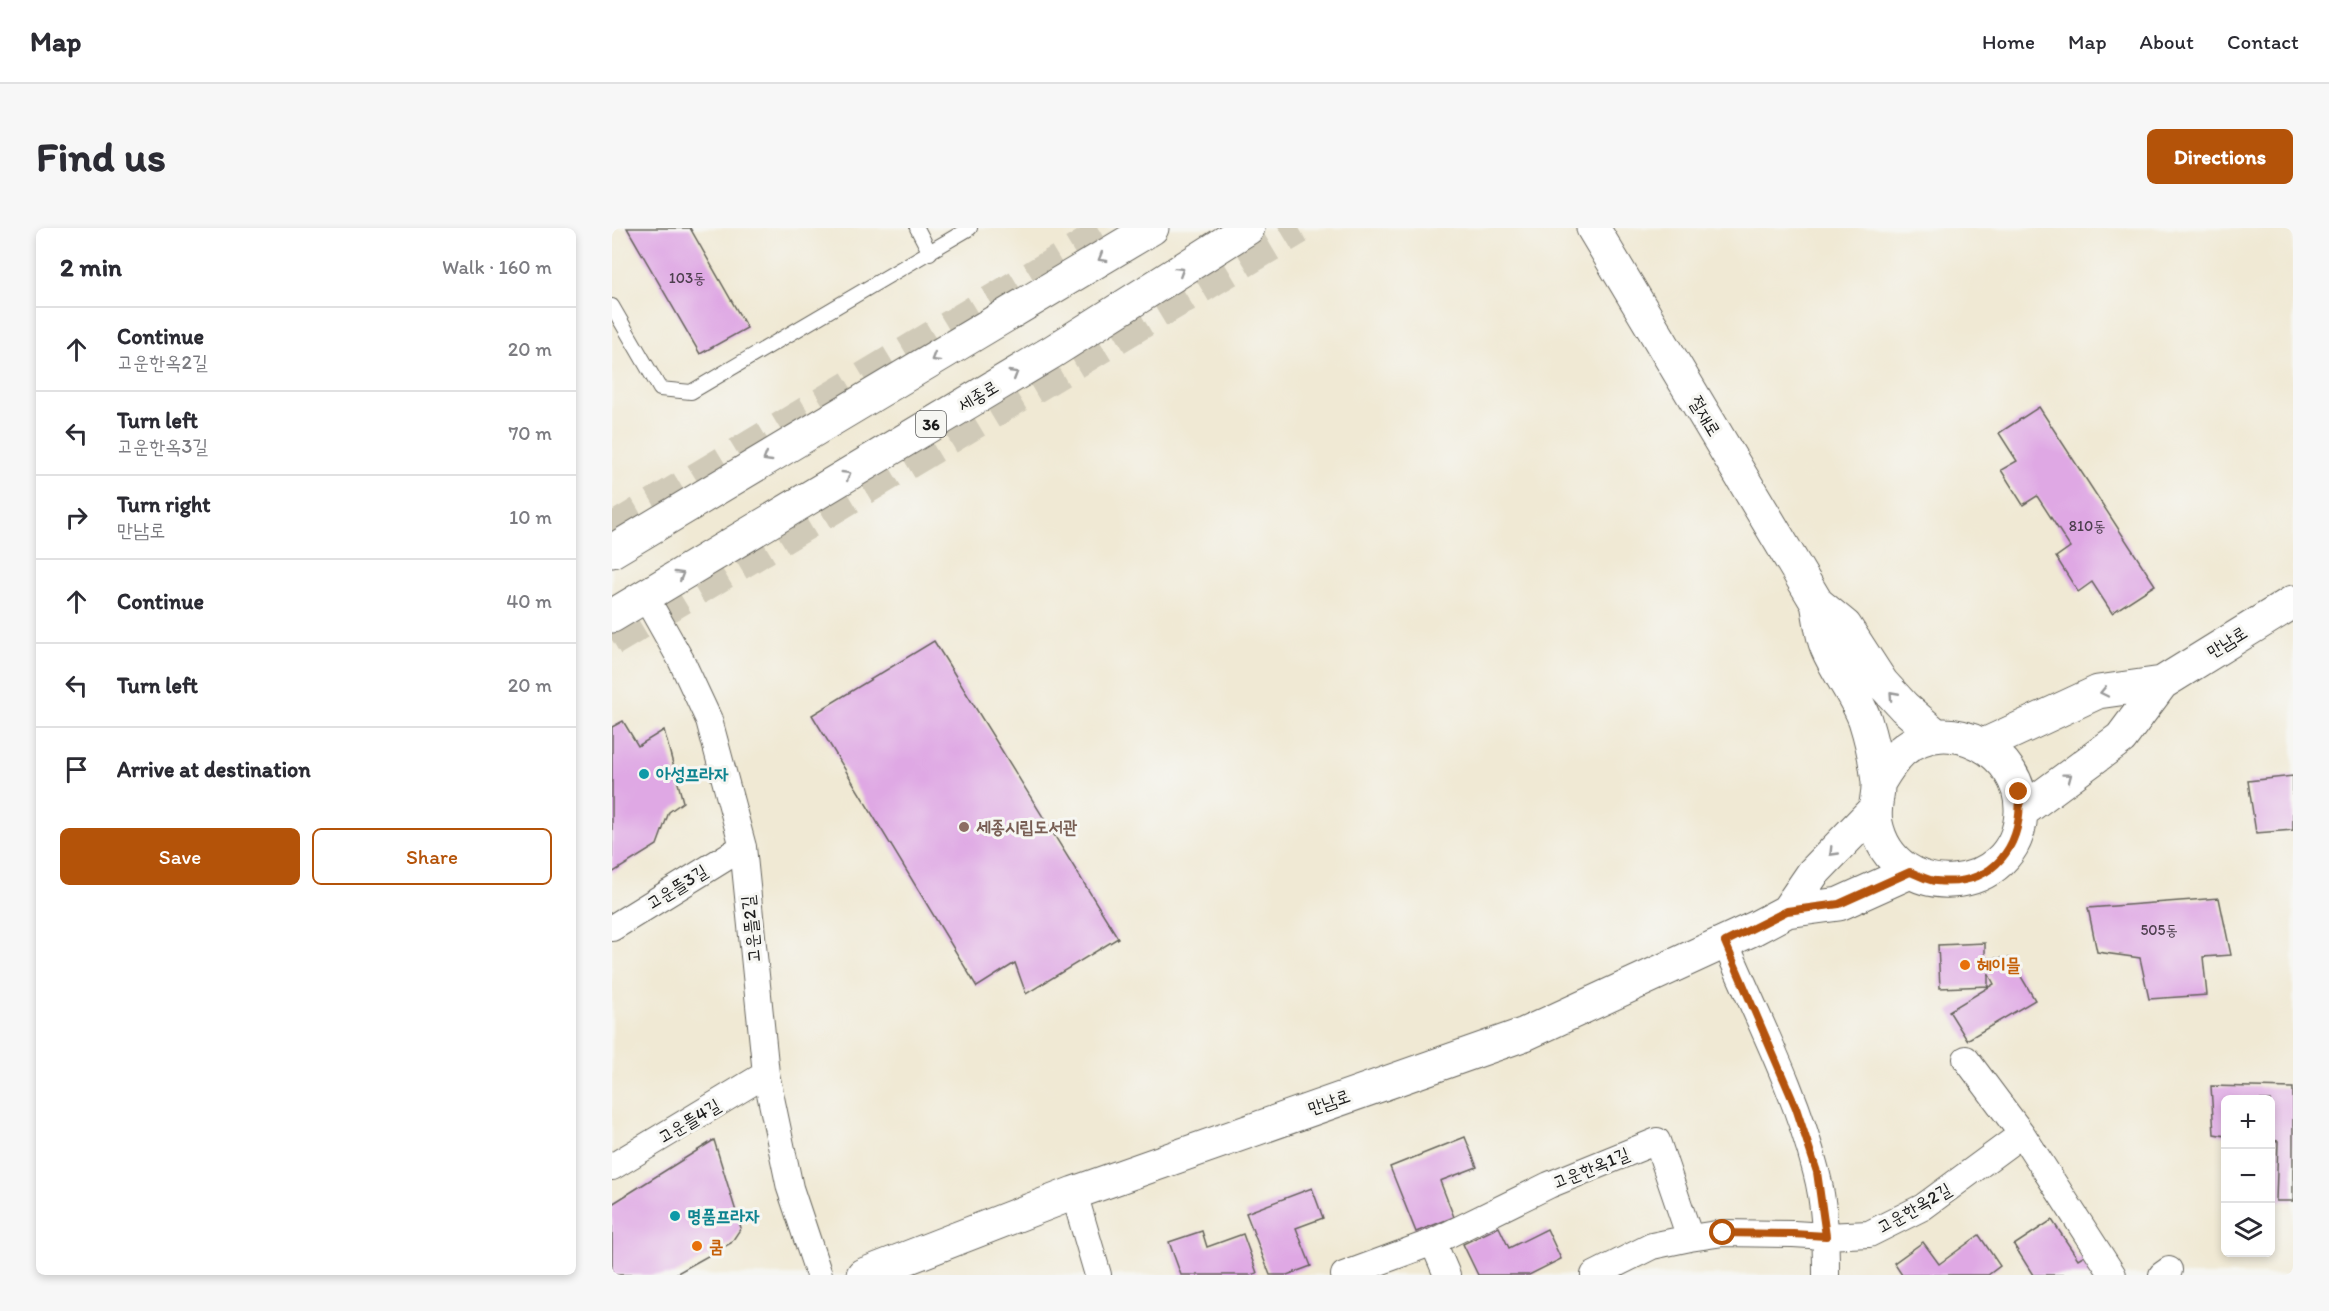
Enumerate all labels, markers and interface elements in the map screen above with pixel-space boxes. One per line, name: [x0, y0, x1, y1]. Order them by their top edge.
text: Map: [30, 24, 81, 58]
text: Home: [1982, 29, 2035, 54]
text: Map: [2068, 29, 2107, 54]
text: About: [2140, 29, 2194, 54]
text: Contact: [2227, 29, 2299, 54]
button: Directions: [2147, 129, 2293, 184]
text: Find us: [36, 131, 166, 182]
text: 2 min: [60, 251, 122, 283]
one-way arrow: [1098, 251, 1108, 262]
text: Walk · 160 m: [442, 255, 552, 279]
one-way arrow: [1174, 267, 1184, 279]
house number: 103동: [669, 269, 705, 287]
text: Continue: [117, 323, 204, 350]
icon: ahead: [60, 333, 93, 366]
text: 20 m: [508, 337, 552, 361]
text: 고운한옥2길: [117, 350, 208, 374]
one-way arrow: [931, 351, 941, 362]
one-way arrow: [1008, 370, 1018, 382]
street label: 세종로: [954, 375, 1002, 417]
street label: 절재로: [1684, 392, 1726, 440]
text: Turn left: [117, 407, 198, 434]
road number: 36: [916, 411, 946, 437]
icon: left: [60, 417, 93, 450]
text: 70 m: [508, 421, 552, 445]
text: 고운한옥3길: [117, 434, 208, 458]
one-way arrow: [763, 451, 773, 462]
one-way arrow: [841, 470, 851, 482]
text: Turn right: [117, 491, 211, 518]
icon: right: [60, 501, 93, 534]
text: 10 m: [509, 505, 552, 529]
house number: 810동: [2069, 517, 2105, 535]
text: 만남로: [117, 518, 165, 542]
one-way arrow: [674, 571, 684, 583]
icon: ahead: [60, 585, 93, 618]
text: Continue: [117, 588, 204, 615]
text: 40 m: [506, 589, 552, 613]
street label: 만남로: [2203, 621, 2251, 663]
icon: left: [60, 669, 93, 702]
text: Turn left: [117, 672, 198, 699]
text: 20 m: [508, 673, 552, 697]
one-way arrow: [2099, 685, 2109, 698]
one-way arrow: [1889, 692, 1900, 702]
icon: arrive: [60, 753, 93, 786]
text: Arrive at destination: [117, 756, 311, 783]
place label: 아성프라자: [656, 763, 729, 785]
marker: 아성프라자: [637, 767, 651, 781]
one-way arrow: [2061, 774, 2072, 785]
route end: [2005, 778, 2031, 804]
place label: 세종시립도서관: [976, 816, 1078, 838]
marker: 세종시립도서관: [957, 820, 971, 834]
button: Save: [60, 828, 300, 885]
button: Share: [312, 828, 552, 885]
one-way arrow: [1830, 845, 1841, 856]
street label: 고운뜰3길: [642, 859, 712, 914]
street label: 고운뜰2길: [736, 894, 765, 964]
house number: 505동: [2140, 921, 2178, 939]
place label: 헤이믈: [1977, 954, 2020, 976]
marker: 헤이믈: [1958, 958, 1972, 972]
street label: 만남로: [1305, 1085, 1353, 1119]
street label: 고운뜰4길: [654, 1094, 725, 1148]
map controls: [2221, 1095, 2275, 1257]
button: +: [2221, 1095, 2275, 1149]
street label: 고운한옥1길: [1549, 1142, 1633, 1193]
button: −: [2221, 1149, 2275, 1203]
street label: 고운한옥2길: [1873, 1178, 1955, 1238]
button: layers: [2221, 1203, 2275, 1257]
place label: 명품프라자: [687, 1205, 760, 1227]
marker: 명품프라자: [668, 1209, 682, 1223]
route start: [1709, 1219, 1735, 1245]
place label: 쿰: [709, 1235, 723, 1257]
marker: 쿰: [690, 1239, 704, 1253]

